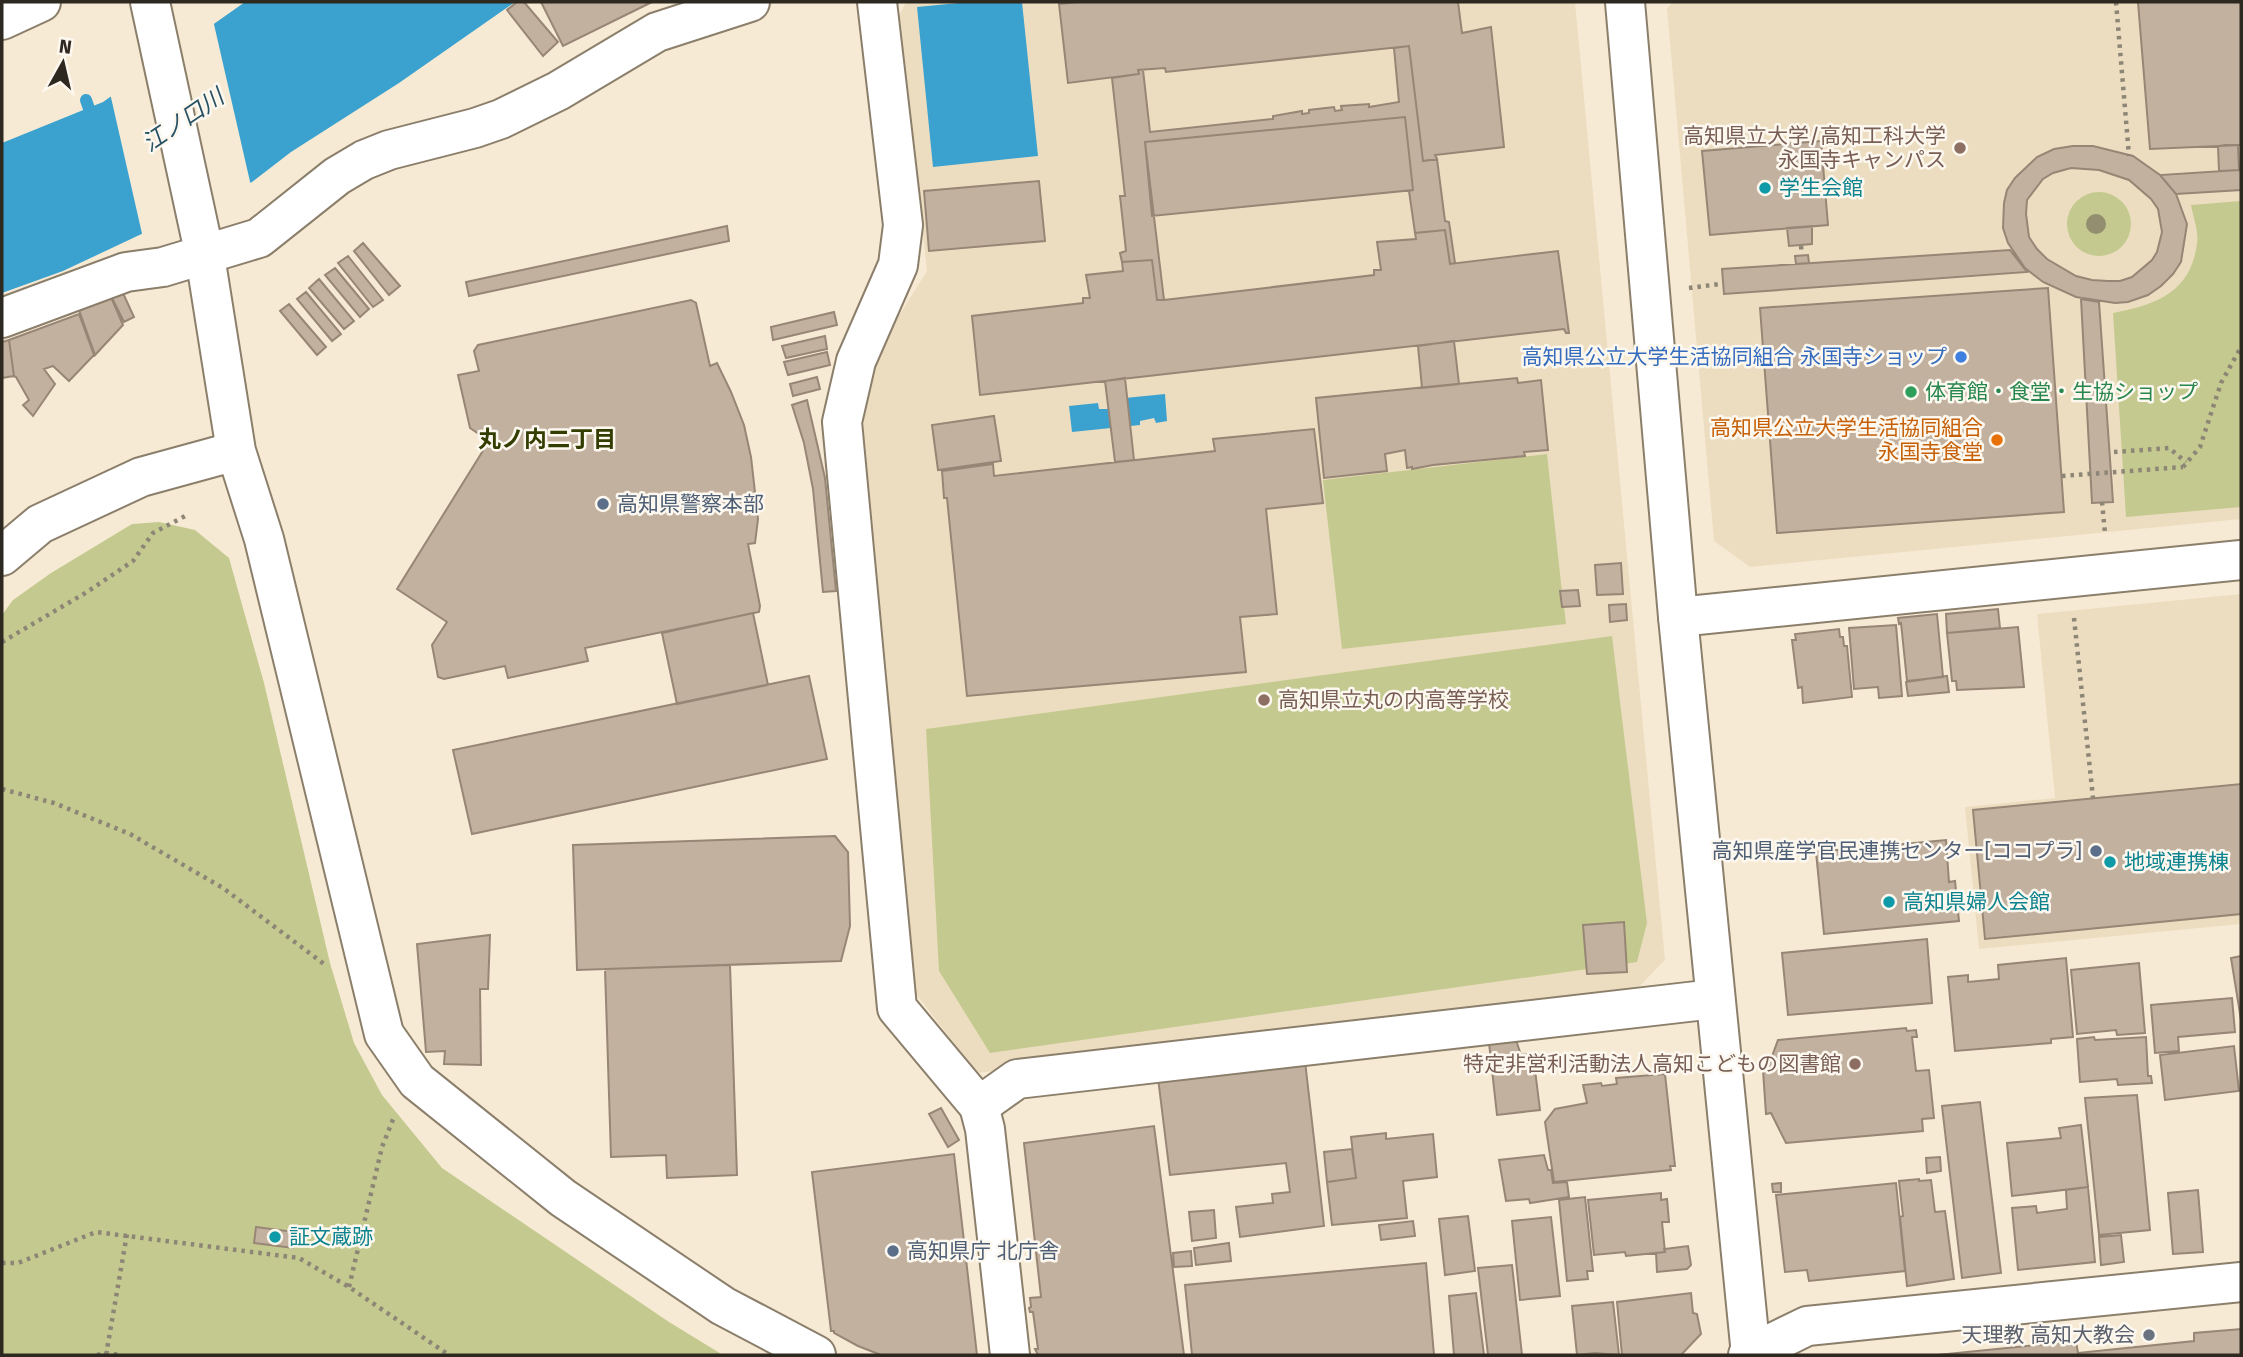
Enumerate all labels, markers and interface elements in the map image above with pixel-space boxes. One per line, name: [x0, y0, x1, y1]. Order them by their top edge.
north arrow: [28, 28, 98, 98]
text: N: [57, 34, 73, 59]
water label: 江ノ口川: [137, 81, 231, 157]
place label: 高知県立大学/高知工科大学 永国寺キャンパス: [1683, 123, 1946, 173]
marker: 高知県立大学/高知工科大学 永国寺キャンパス: [1952, 140, 1968, 156]
place label: 学生会館: [1779, 175, 1863, 201]
marker: 学生会館: [1757, 180, 1773, 196]
place label: 高知県公立大学生活協同組合 永国寺ショップ: [1521, 344, 1947, 370]
marker: 高知県公立大学生活協同組合 永国寺ショップ: [1953, 349, 1969, 365]
place label: 体育館・食堂・生協ショップ: [1925, 379, 2198, 405]
marker: 体育館・食堂・生協ショップ: [1903, 384, 1919, 400]
place label: 高知県公立大学生活協同組合 永国寺食堂: [1710, 415, 1983, 465]
district label: 丸ノ内二丁目: [478, 425, 616, 453]
marker: 高知県公立大学生活協同組合 永国寺食堂: [1989, 432, 2005, 448]
place label: 高知県警察本部: [617, 491, 764, 517]
marker: 高知県警察本部: [595, 496, 611, 512]
place label: 高知県立丸の内高等学校: [1278, 687, 1509, 713]
marker: 高知県立丸の内高等学校: [1256, 692, 1272, 708]
place label: 高知県産学官民連携センター[ココプラ]: [1711, 838, 2082, 864]
marker: 高知県産学官民連携センター[ココプラ]: [2088, 843, 2104, 859]
place label: 地域連携棟: [2124, 849, 2229, 875]
marker: 地域連携棟: [2102, 854, 2118, 870]
place label: 高知県婦人会館: [1903, 889, 2050, 915]
marker: 高知県婦人会館: [1881, 894, 1897, 910]
place label: 特定非営利活動法人高知こどもの図書館: [1463, 1051, 1841, 1077]
marker: 特定非営利活動法人高知こどもの図書館: [1847, 1056, 1863, 1072]
place label: 証文蔵跡: [289, 1224, 373, 1250]
marker: 証文蔵跡: [267, 1229, 283, 1245]
place label: 高知県庁 北庁舎: [907, 1238, 1060, 1264]
marker: 高知県庁 北庁舎: [885, 1243, 901, 1259]
place label: 天理教 高知大教会: [1961, 1322, 2135, 1348]
marker: 天理教 高知大教会: [2141, 1327, 2157, 1343]

